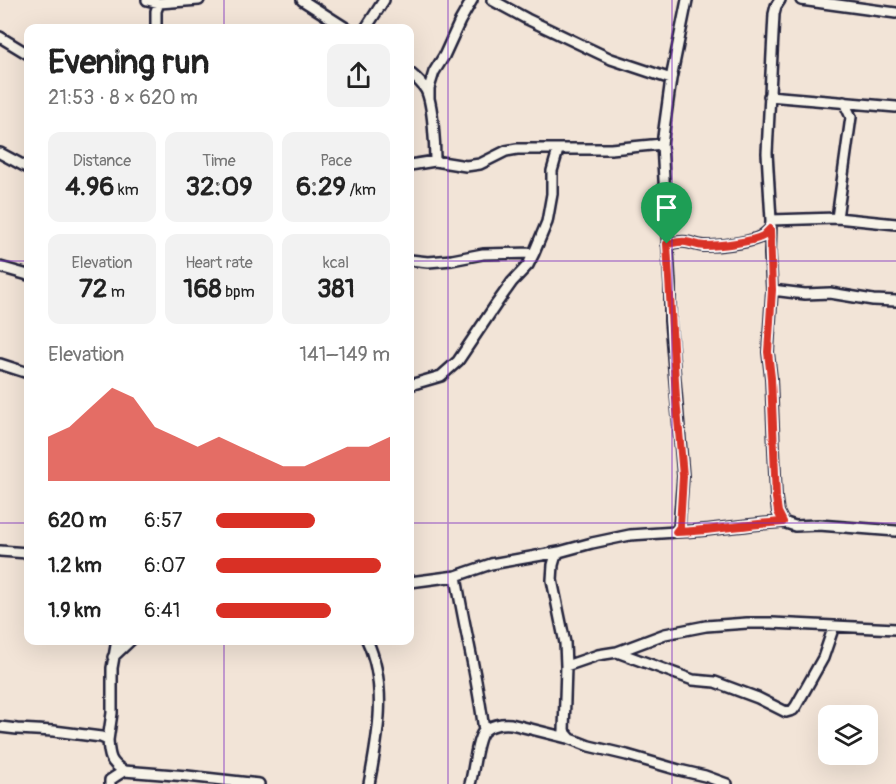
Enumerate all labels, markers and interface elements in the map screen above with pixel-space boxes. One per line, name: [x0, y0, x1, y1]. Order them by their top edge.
text: Evening run: [48, 42, 209, 83]
button: share: [327, 44, 390, 107]
text: 21:53 · 8 × 620 m: [48, 85, 198, 110]
text: Distance: [73, 151, 131, 171]
text: Time: [202, 151, 236, 171]
text: Pace: [320, 151, 352, 171]
text: 4.96: [65, 171, 114, 203]
text: 32:09: [185, 171, 253, 203]
text: 6:29: [296, 171, 346, 203]
text: km: [114, 180, 139, 200]
text: /km: [346, 180, 376, 200]
pin: [641, 182, 692, 244]
icon: arrive: [650, 191, 683, 224]
text: Elevation: [72, 253, 132, 273]
text: Heart rate: [185, 253, 253, 273]
text: kcal: [323, 253, 349, 273]
text: 72: [79, 273, 107, 305]
text: 168: [183, 273, 222, 305]
text: 381: [317, 273, 355, 305]
text: m: [107, 282, 125, 302]
text: bpm: [222, 282, 255, 302]
text: Elevation: [48, 342, 124, 367]
text: 141–149 m: [299, 342, 390, 367]
text: 620 m: [48, 508, 107, 533]
text: 6:57: [144, 508, 182, 533]
text: 1.2 km: [48, 553, 102, 578]
text: 6:07: [144, 553, 185, 578]
text: 1.9 km: [48, 598, 101, 623]
text: 6:41: [144, 598, 180, 623]
map controls: [818, 705, 878, 765]
button: layers: [818, 705, 878, 765]

